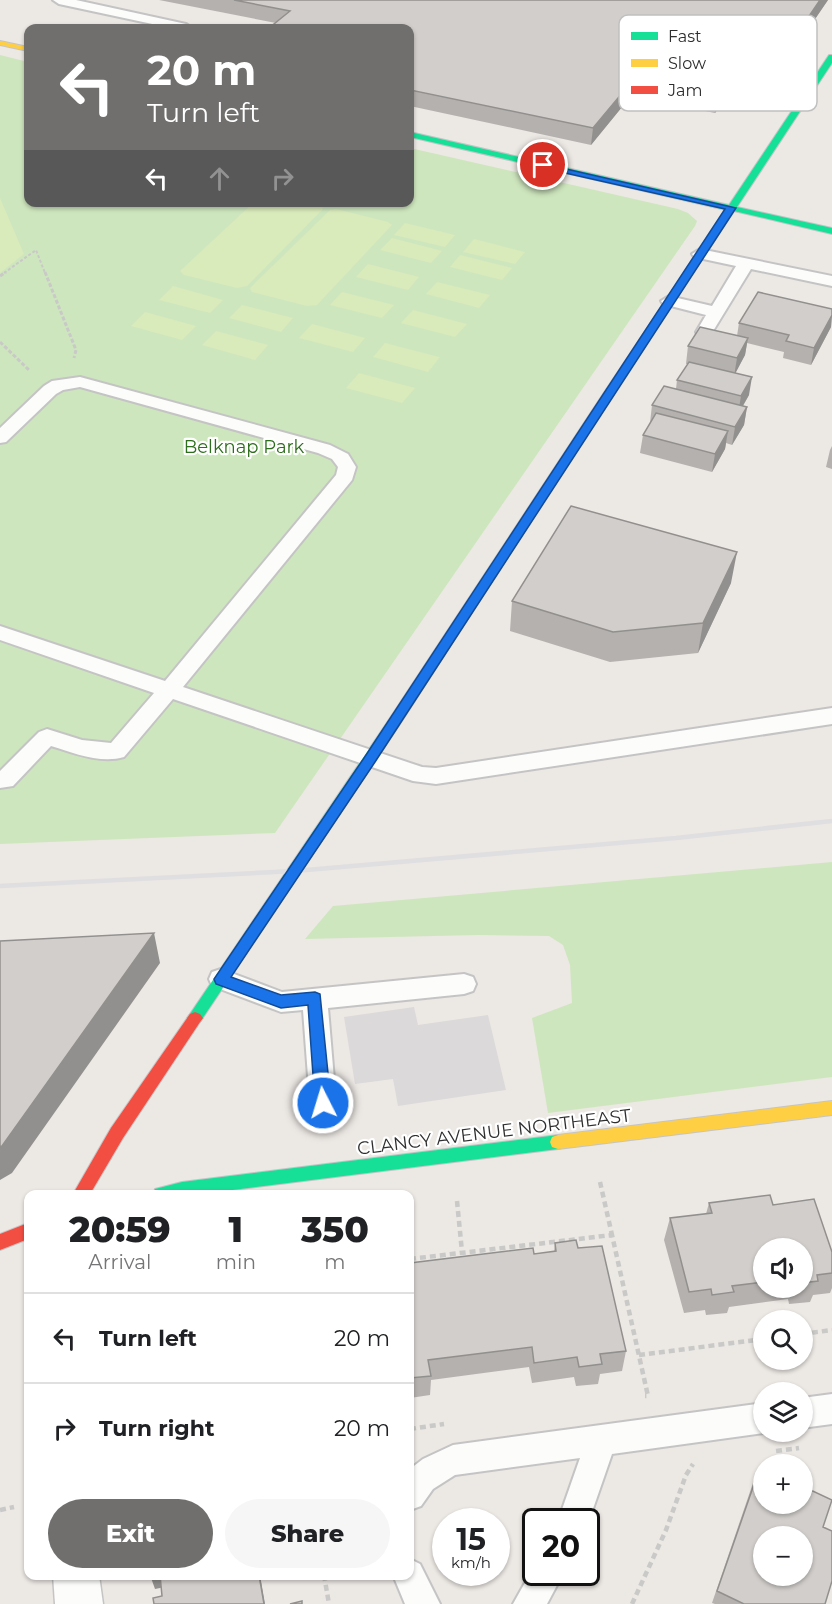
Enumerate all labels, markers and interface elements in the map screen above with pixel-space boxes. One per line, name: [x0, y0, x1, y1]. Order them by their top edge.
legend: [619, 15, 817, 111]
text: Fast: [668, 27, 702, 46]
text: 20 m: [147, 44, 256, 96]
icon: left: [48, 48, 126, 126]
text: Slow: [668, 54, 706, 73]
text: Jam: [667, 81, 702, 100]
text: Turn left: [147, 96, 260, 129]
pin: [517, 139, 568, 190]
icon: arrive: [526, 148, 559, 181]
icon: left: [140, 162, 173, 195]
icon: ahead: [203, 162, 236, 195]
icon: right: [266, 162, 299, 195]
park label: Belknap Park: [184, 436, 305, 458]
position arrow: [291, 1071, 355, 1135]
street label: CLANCY AVENUE NORTHEAST: [356, 1104, 633, 1160]
text: 20:59: [69, 1207, 171, 1251]
text: 1: [229, 1207, 243, 1251]
text: 350: [301, 1207, 369, 1251]
map controls: [753, 1238, 813, 1586]
button: sound: [753, 1238, 813, 1298]
text: Arrival: [88, 1250, 151, 1274]
text: min: [216, 1250, 256, 1274]
text: m: [324, 1250, 346, 1274]
button: search: [753, 1310, 813, 1370]
icon: left: [48, 1322, 81, 1355]
text: Turn left: [99, 1325, 197, 1352]
text: 20 m: [334, 1325, 390, 1352]
button: layers: [753, 1382, 813, 1442]
icon: right: [48, 1412, 81, 1445]
text: Turn right: [99, 1415, 214, 1442]
text: 20 m: [334, 1415, 390, 1442]
button: +: [753, 1454, 813, 1514]
button: Exit: [48, 1499, 213, 1568]
button: Share: [225, 1499, 390, 1568]
speed limit sign: 20: [522, 1508, 600, 1586]
text: 15: [456, 1521, 486, 1558]
button: −: [753, 1526, 813, 1586]
text: km/h: [451, 1553, 491, 1572]

